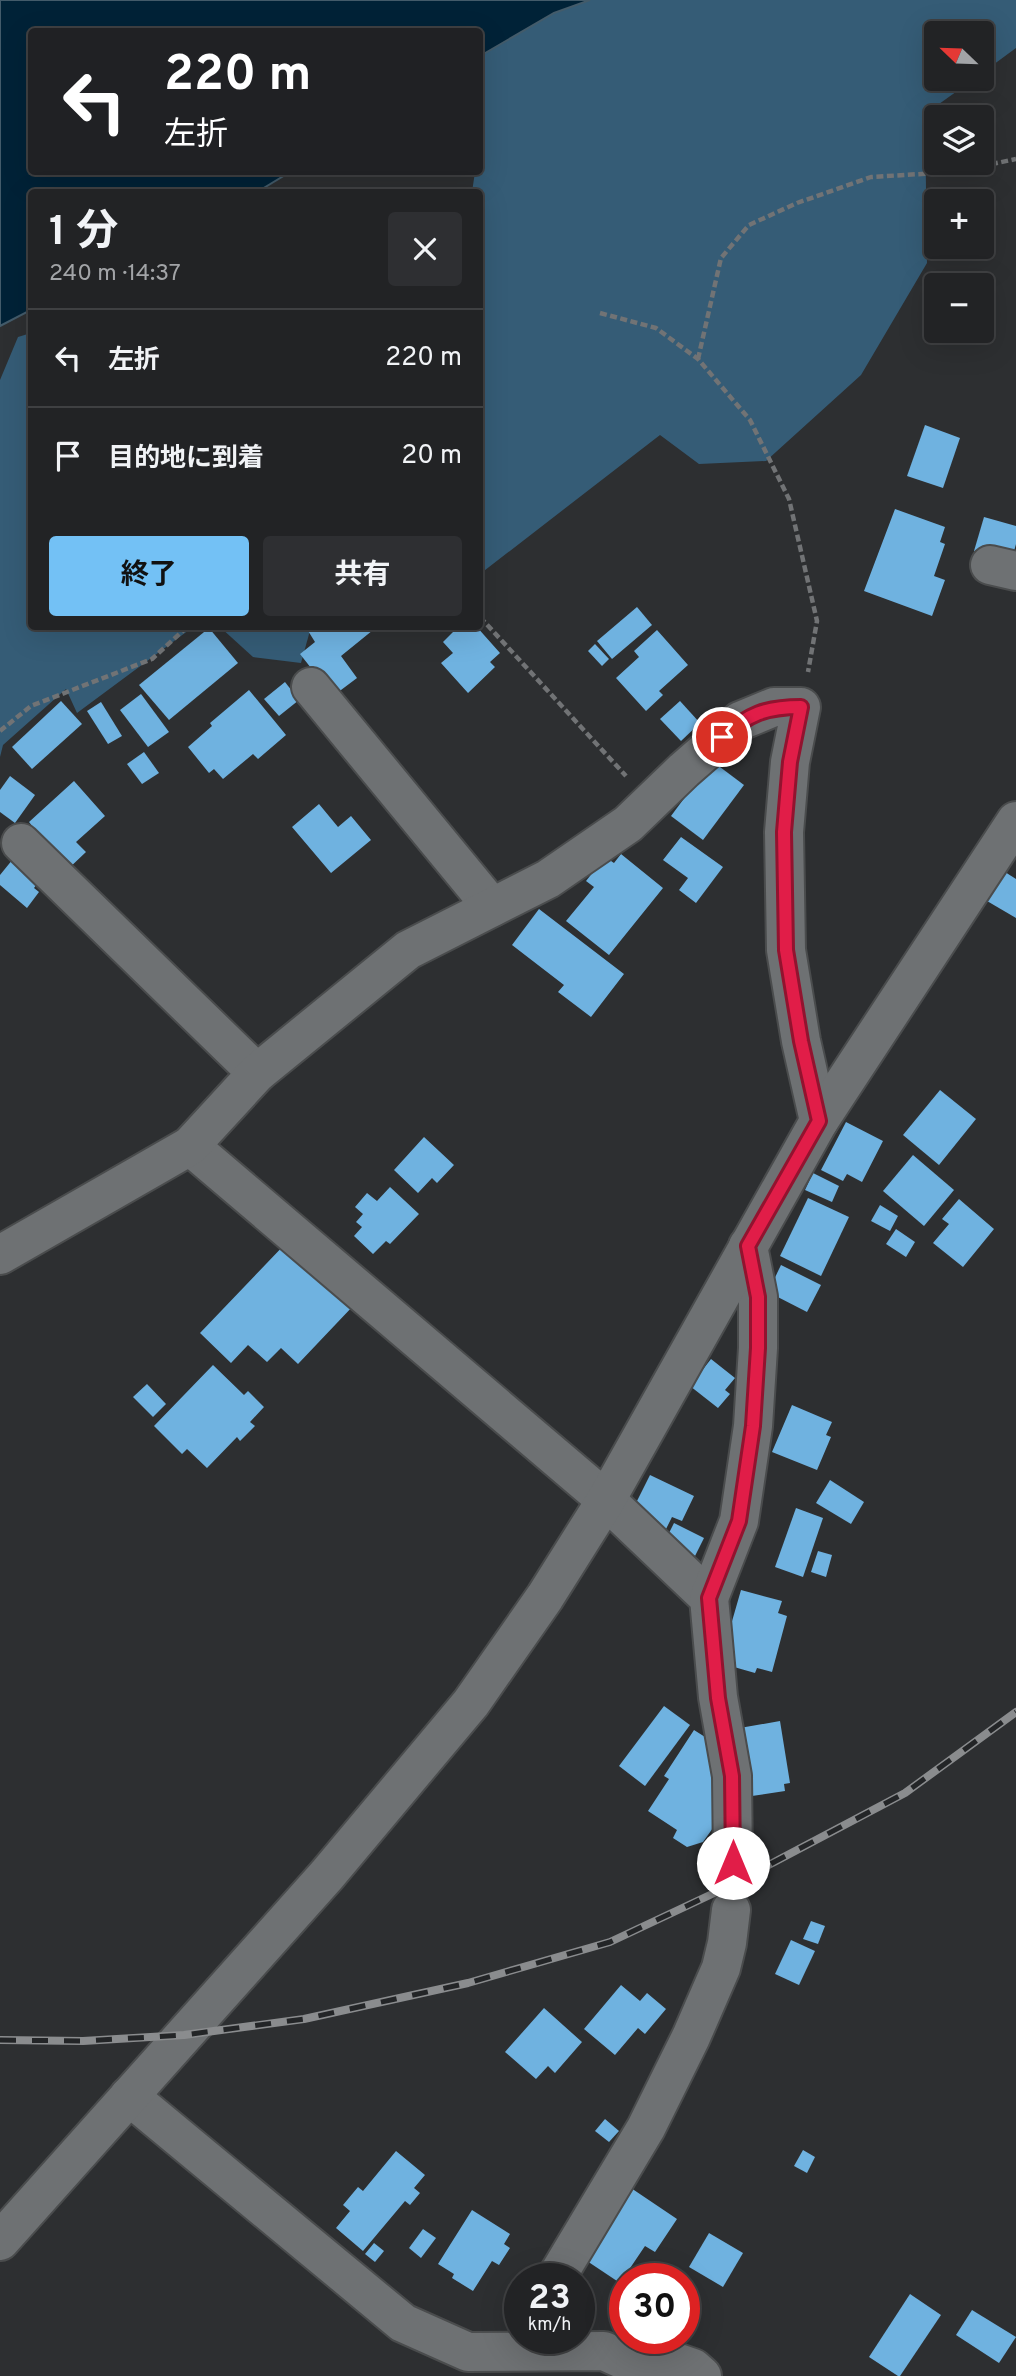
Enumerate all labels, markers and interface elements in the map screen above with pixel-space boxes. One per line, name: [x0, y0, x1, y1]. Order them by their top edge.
north arrow: [924, 21, 994, 91]
map controls: [924, 21, 994, 343]
text: 220 m: [164, 46, 311, 108]
icon: left: [49, 56, 140, 147]
button: layers: [924, 105, 994, 175]
text: 左折: [164, 116, 228, 156]
button: +: [924, 189, 994, 259]
text: 1 分: [49, 207, 118, 260]
button: close: [388, 212, 462, 286]
text: 240 m · 14:37: [49, 260, 181, 289]
button: −: [924, 273, 994, 343]
icon: left: [49, 339, 87, 377]
text: 220 m: [385, 342, 462, 375]
text: 左折: [108, 345, 160, 378]
icon: arrive: [49, 437, 87, 475]
text: 20 m: [401, 440, 462, 473]
text: 目的地に到着: [108, 443, 264, 476]
button: 終了: [49, 536, 249, 616]
button: 共有: [263, 536, 462, 616]
pin: [692, 707, 752, 767]
icon: arrive: [703, 718, 741, 756]
position arrow: [696, 1826, 770, 1900]
speed limit sign: 30: [609, 2263, 700, 2354]
text: 23: [528, 2277, 571, 2321]
text: km/h: [528, 2314, 571, 2337]

